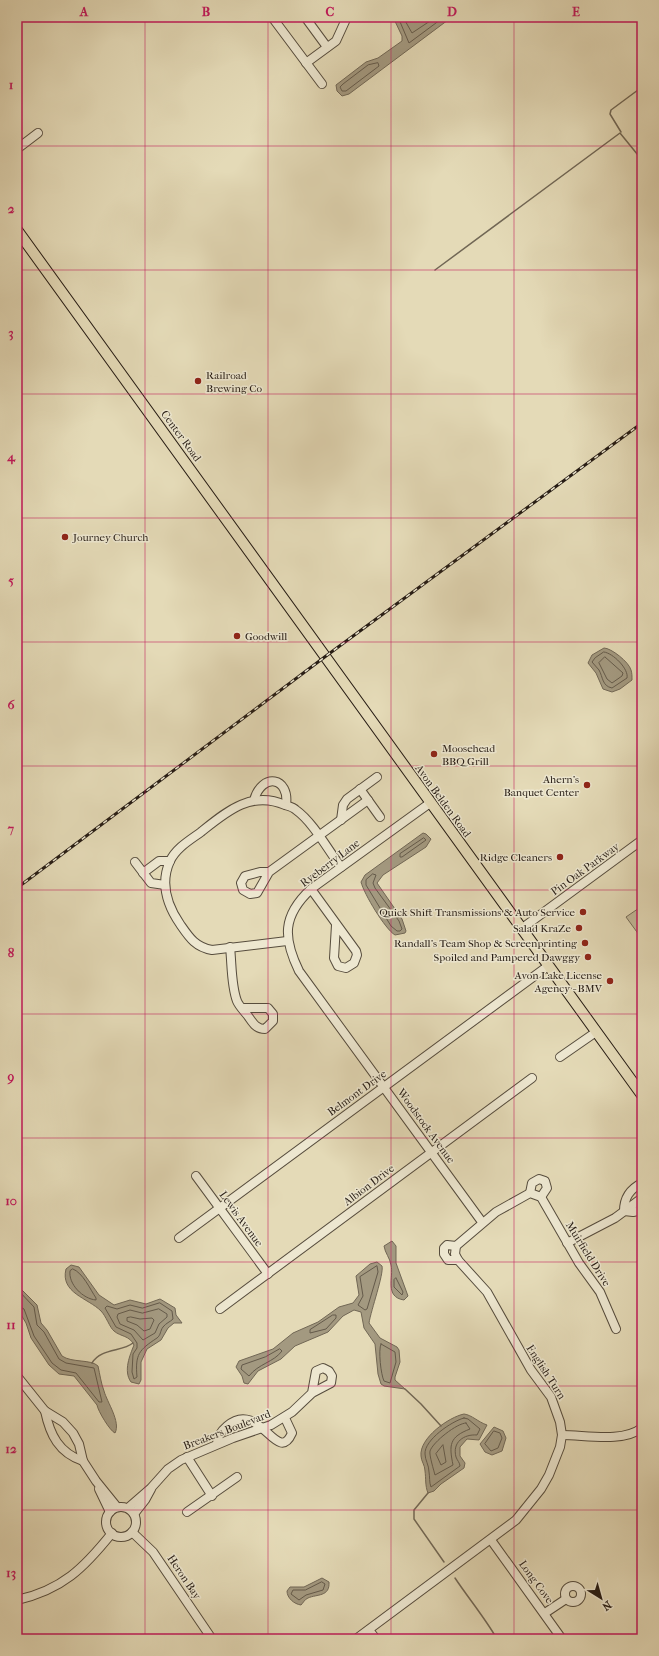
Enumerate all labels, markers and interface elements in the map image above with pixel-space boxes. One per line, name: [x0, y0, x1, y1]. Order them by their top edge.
text: A: [79, 4, 89, 19]
text: B: [202, 4, 211, 19]
text: C: [326, 4, 335, 19]
text: D: [447, 4, 457, 19]
text: E: [572, 4, 580, 19]
text: 1: [9, 77, 14, 92]
text: 2: [8, 201, 15, 216]
text: 3: [8, 325, 14, 341]
place label: Railroad Brewing Co: [206, 369, 263, 395]
marker: Railroad Brewing Co: [193, 376, 203, 386]
street label: Center Road: [158, 408, 204, 465]
text: 4: [6, 449, 16, 465]
place label: Journey Church: [72, 531, 149, 544]
marker: Journey Church: [60, 532, 70, 542]
text: 5: [8, 573, 14, 588]
place label: Goodwill: [245, 630, 287, 643]
marker: Goodwill: [232, 631, 242, 641]
text: 6: [7, 697, 15, 712]
place label: Moosehead BBQ Grill: [442, 742, 496, 768]
marker: Moosehead BBQ Grill: [429, 749, 439, 759]
street label: Avon Belden Road: [412, 761, 474, 841]
place label: Ahern's Banquet Center: [504, 773, 579, 799]
marker: Ahern's Banquet Center: [582, 780, 592, 790]
text: 7: [7, 821, 15, 836]
street label: Ryeberry Lane: [298, 836, 363, 890]
street label: Pin Oak Parkway: [548, 839, 623, 898]
place label: Ridge Cleaners: [480, 851, 552, 864]
marker: Ridge Cleaners: [555, 852, 565, 862]
place label: Quick Shift Transmissions & Auto Service: [379, 906, 576, 919]
marker: Quick Shift Transmissions & Auto Service: [578, 907, 588, 917]
place label: Salad KraZe: [513, 922, 572, 935]
marker: Salad KraZe: [574, 923, 584, 933]
place label: Randall's Team Shop & Screenprinting: [394, 937, 577, 950]
marker: Randall's Team Shop & Screenprinting: [580, 938, 590, 948]
text: 8: [8, 945, 15, 960]
place label: Spoiled and Pampered Dawggy: [434, 951, 581, 964]
marker: Spoiled and Pampered Dawggy: [583, 952, 593, 962]
place label: Avon Lake License Agency - BMV: [514, 969, 603, 995]
marker: Avon Lake License Agency - BMV: [605, 976, 615, 986]
street label: Belmont Drive: [325, 1067, 389, 1119]
text: 9: [7, 1069, 15, 1085]
street label: Woodstock Avenue: [394, 1085, 458, 1166]
street label: Albion Drive: [340, 1161, 397, 1209]
street label: Lewis Avenue: [217, 1189, 266, 1250]
text: 10: [5, 1193, 17, 1208]
street label: Muirfield Drive: [563, 1219, 613, 1289]
text: 11: [6, 1317, 16, 1332]
street label: English Turn: [524, 1342, 569, 1402]
street label: Breakers Boulevard: [181, 1407, 273, 1453]
text: 12: [5, 1441, 17, 1456]
street label: Heron Bay: [164, 1552, 204, 1603]
street label: Long Cove: [516, 1558, 556, 1607]
text: 13: [6, 1565, 16, 1581]
north arrow: [581, 1578, 621, 1618]
text: N: [599, 1598, 614, 1614]

